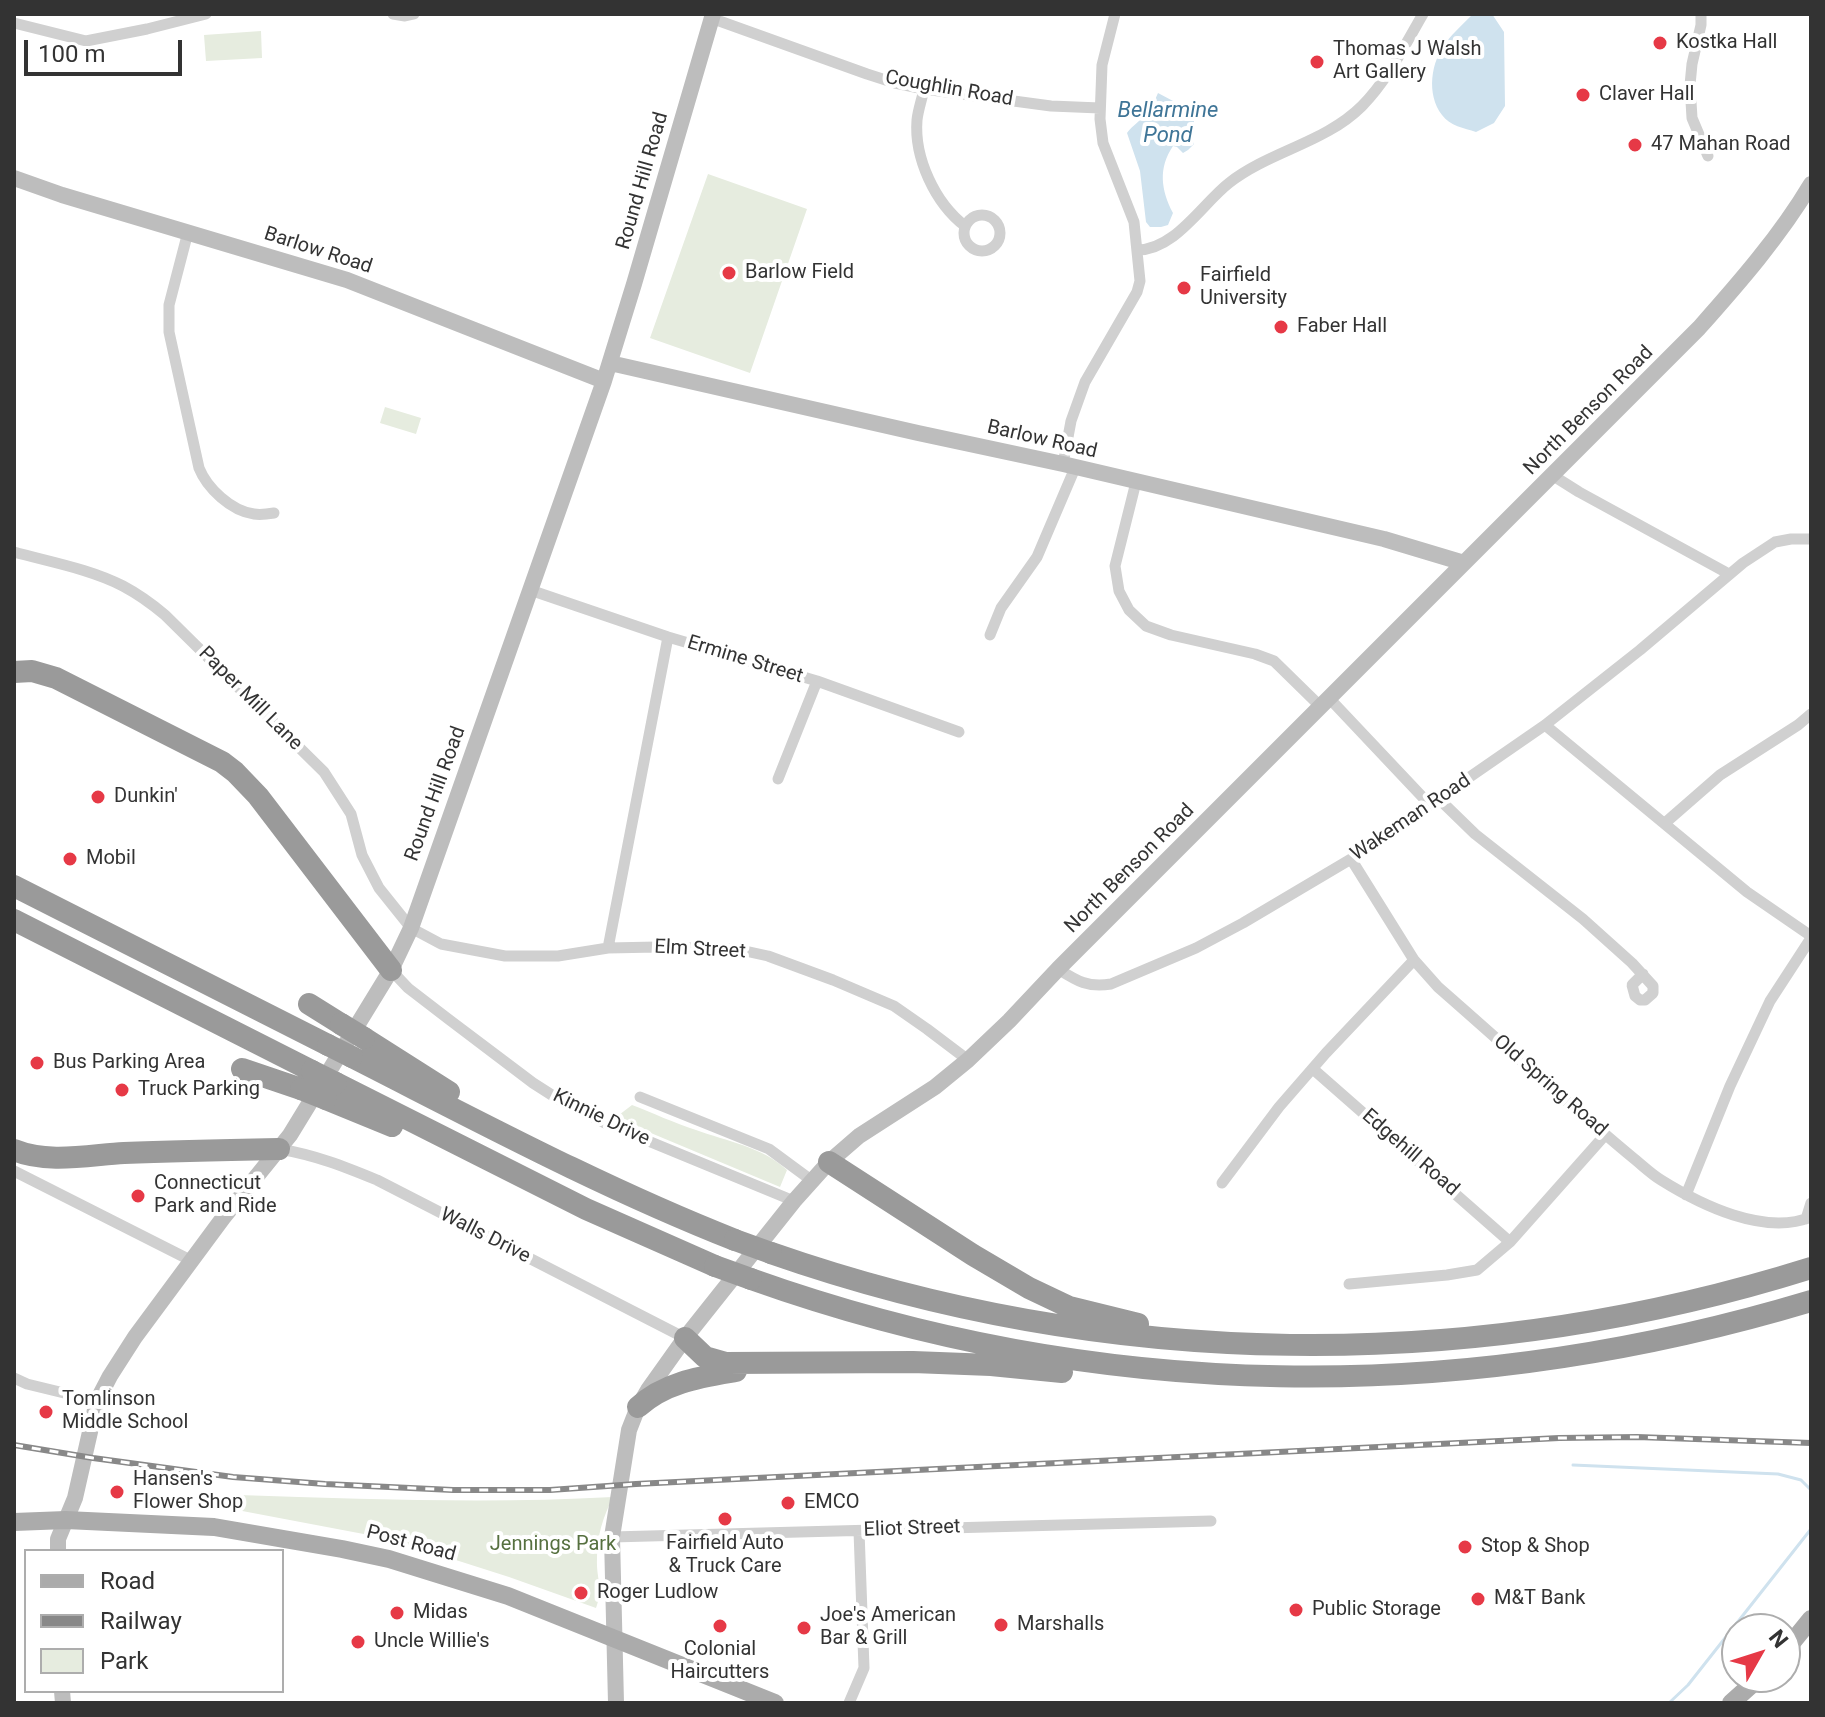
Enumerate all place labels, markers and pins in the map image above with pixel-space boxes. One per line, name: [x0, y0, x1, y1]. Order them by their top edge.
place label: Kostka Hall: [1676, 31, 1777, 55]
marker: Kostka Hall: [1651, 34, 1669, 52]
place label: Thomas J Walsh Art Gallery: [1333, 38, 1482, 85]
marker: Thomas J Walsh Art Gallery: [1308, 53, 1326, 71]
place label: Claver Hall: [1599, 83, 1694, 107]
marker: Claver Hall: [1574, 86, 1592, 104]
place label: 47 Mahan Road: [1651, 133, 1791, 157]
marker: 47 Mahan Road: [1626, 136, 1644, 154]
place label: Barlow Field: [745, 261, 854, 285]
marker: Barlow Field: [720, 264, 738, 282]
place label: Fairfield University: [1200, 264, 1287, 311]
marker: Fairfield University: [1175, 279, 1193, 297]
place label: Faber Hall: [1297, 315, 1387, 339]
marker: Faber Hall: [1272, 318, 1290, 336]
place label: Dunkin': [114, 785, 178, 809]
marker: Dunkin': [89, 788, 107, 806]
place label: Mobil: [86, 847, 136, 871]
marker: Mobil: [61, 850, 79, 868]
place label: Bus Parking Area: [53, 1051, 205, 1075]
marker: Bus Parking Area: [28, 1054, 46, 1072]
place label: Truck Parking: [138, 1078, 260, 1102]
marker: Truck Parking: [113, 1081, 131, 1099]
place label: Connecticut Park and Ride: [154, 1172, 276, 1219]
marker: Connecticut Park and Ride: [129, 1187, 147, 1205]
place label: Tomlinson Middle School: [62, 1388, 188, 1435]
marker: Tomlinson Middle School: [37, 1403, 55, 1421]
place label: Hansen's Flower Shop: [133, 1468, 243, 1515]
marker: Hansen's Flower Shop: [108, 1483, 126, 1501]
place label: EMCO: [804, 1491, 860, 1515]
marker: EMCO: [779, 1494, 797, 1512]
marker: Fairfield Auto & Truck Care: [716, 1510, 734, 1528]
place label: Fairfield Auto & Truck Care: [666, 1532, 784, 1579]
place label: Stop & Shop: [1481, 1535, 1590, 1559]
marker: Stop & Shop: [1456, 1538, 1474, 1556]
place label: Roger Ludlow: [597, 1581, 718, 1605]
marker: Roger Ludlow: [572, 1584, 590, 1602]
place label: M&T Bank: [1494, 1587, 1585, 1611]
marker: M&T Bank: [1469, 1590, 1487, 1608]
place label: Public Storage: [1312, 1598, 1441, 1622]
place label: Midas: [413, 1601, 468, 1625]
marker: Public Storage: [1287, 1601, 1305, 1619]
marker: Midas: [388, 1604, 406, 1622]
place label: Joe's American Bar & Grill: [820, 1604, 956, 1651]
place label: Marshalls: [1017, 1613, 1104, 1637]
marker: Marshalls: [992, 1616, 1010, 1634]
marker: Colonial Haircutters: [711, 1617, 729, 1635]
marker: Joe's American Bar & Grill: [795, 1619, 813, 1637]
place label: Uncle Willie's: [374, 1630, 490, 1654]
marker: Uncle Willie's: [349, 1633, 367, 1651]
place label: Colonial Haircutters: [671, 1638, 769, 1685]

